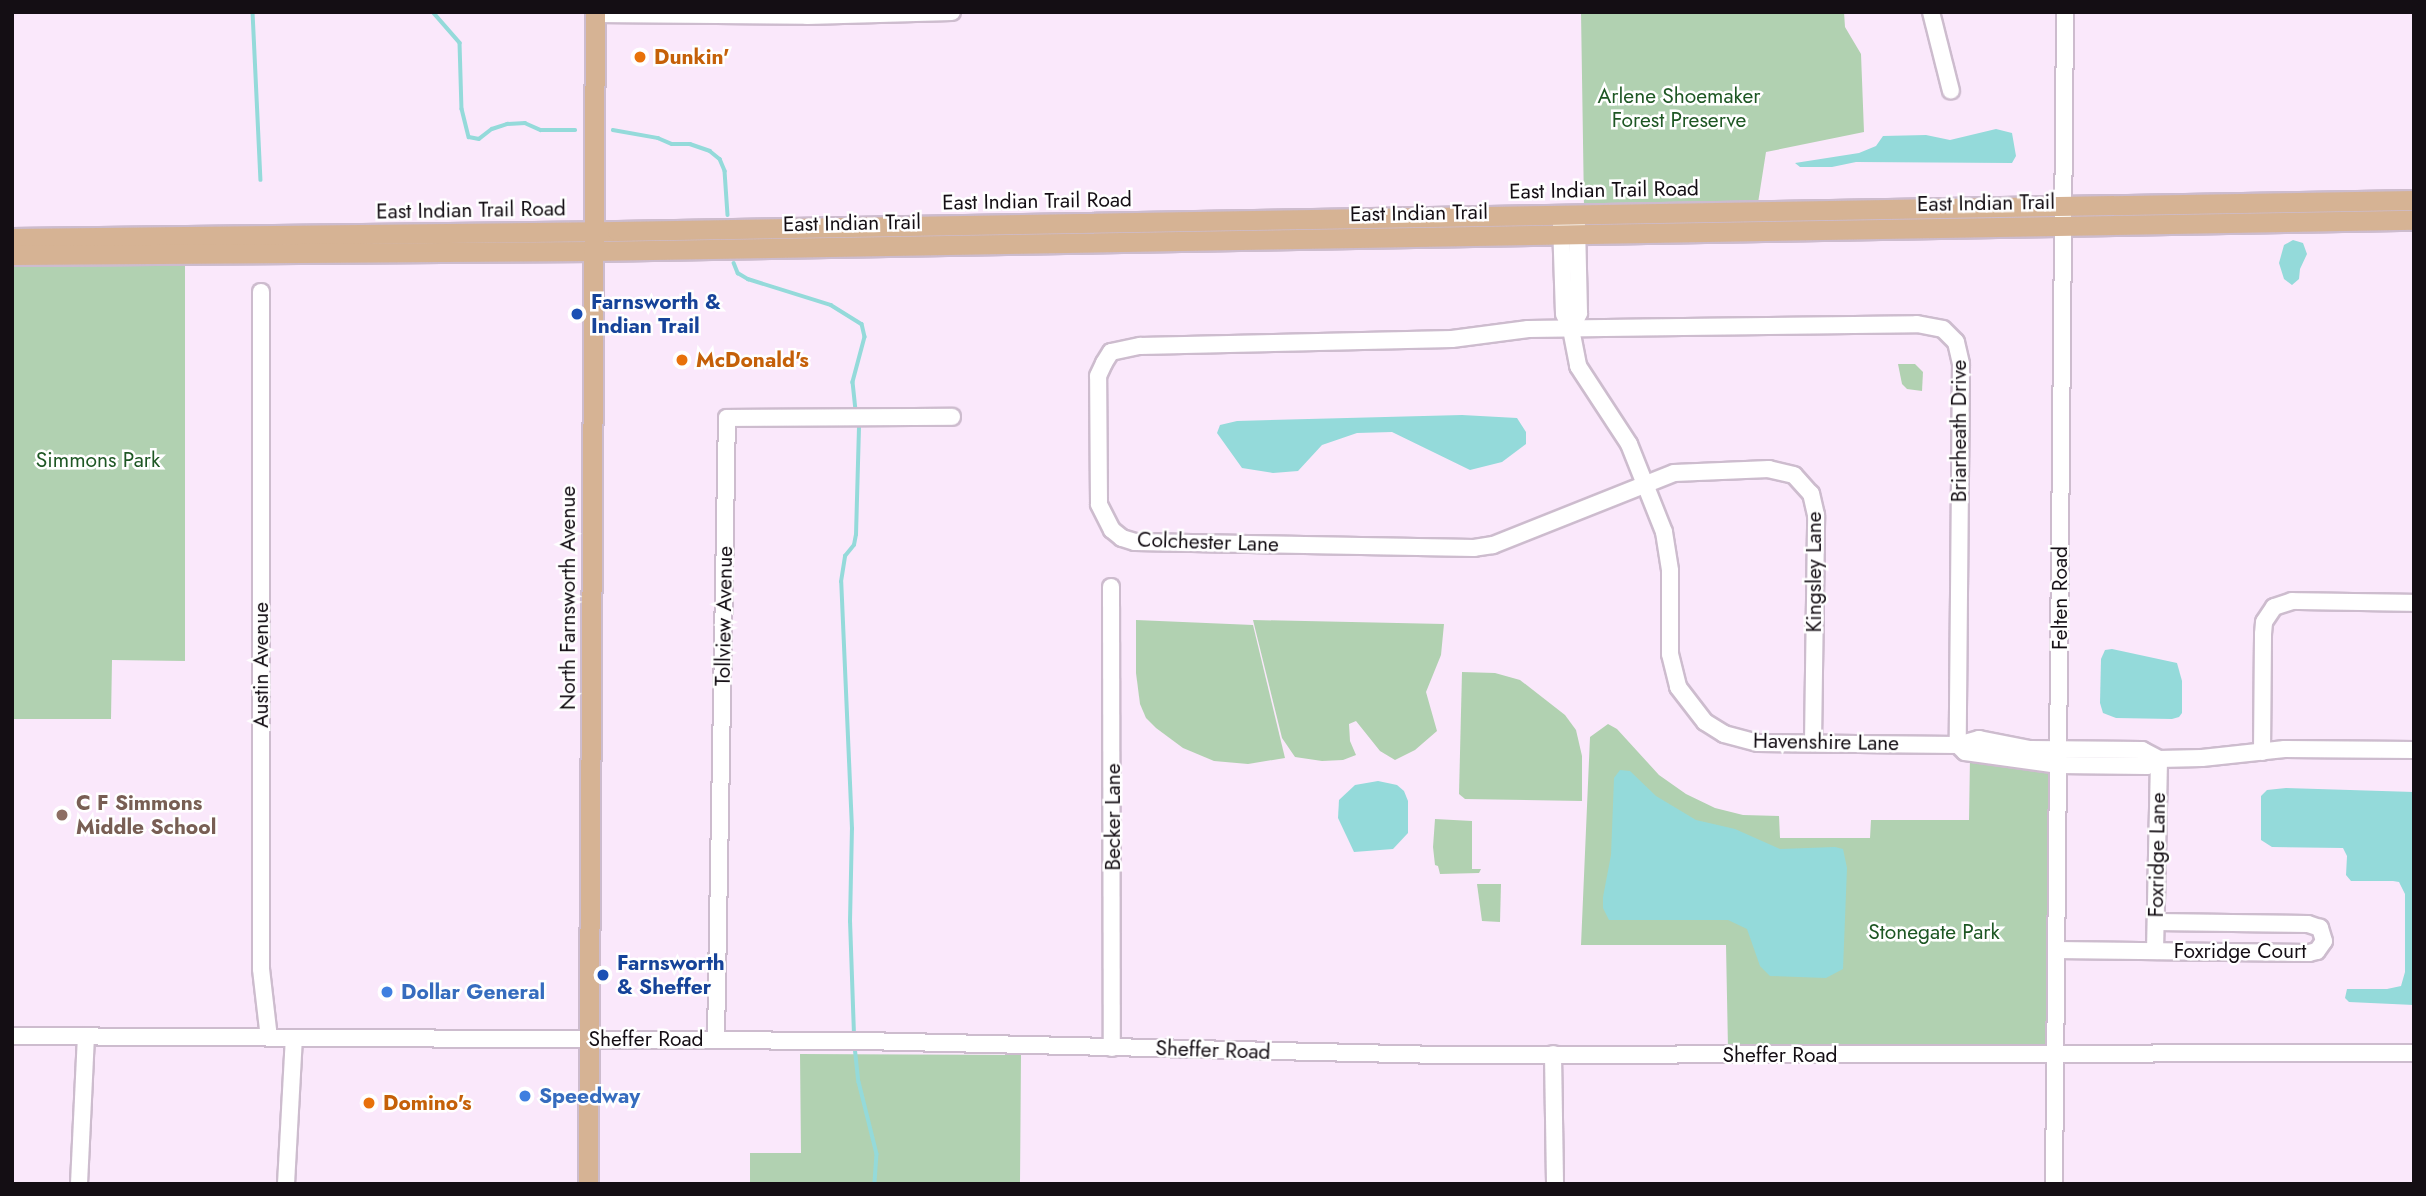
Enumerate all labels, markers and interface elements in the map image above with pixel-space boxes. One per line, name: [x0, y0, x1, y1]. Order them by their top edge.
place label: Dunkin': [654, 44, 729, 70]
marker: Dunkin': [632, 49, 648, 65]
park label: Arlene Shoemaker Forest Preserve: [1597, 83, 1761, 133]
street label: East Indian Trail Road: [1509, 176, 1699, 204]
street label: East Indian Trail Road: [942, 187, 1132, 215]
street label: East Indian Trail: [1917, 189, 2055, 217]
street label: East Indian Trail Road: [376, 196, 566, 224]
street label: East Indian Trail: [1350, 199, 1488, 227]
street label: East Indian Trail: [783, 209, 921, 237]
place label: Farnsworth & Indian Trail: [591, 289, 721, 339]
marker: Farnsworth & Indian Trail: [569, 306, 585, 322]
place label: McDonald's: [696, 347, 809, 373]
marker: McDonald's: [674, 352, 690, 368]
street label: Briarheath Drive: [1946, 360, 1972, 502]
park label: Simmons Park: [36, 447, 160, 473]
street label: North Farnsworth Avenue: [555, 486, 581, 710]
street label: Kingsley Lane: [1801, 511, 1827, 633]
street label: Colchester Lane: [1137, 527, 1279, 557]
street label: Tollview Avenue: [710, 546, 738, 686]
street label: Felten Road: [2047, 546, 2073, 650]
street label: Austin Avenue: [248, 602, 274, 728]
street label: Havenshire Lane: [1753, 728, 1899, 756]
street label: Becker Lane: [1100, 763, 1126, 871]
place label: C F Simmons Middle School: [76, 790, 216, 840]
street label: Foxridge Lane: [2143, 792, 2171, 918]
marker: C F Simmons Middle School: [54, 807, 70, 823]
park label: Stonegate Park: [1868, 919, 2000, 945]
street label: Foxridge Court: [2174, 938, 2306, 964]
place label: Farnsworth & Sheffer: [617, 950, 725, 1000]
marker: Farnsworth & Sheffer: [595, 967, 611, 983]
place label: Dollar General: [401, 979, 545, 1005]
marker: Dollar General: [379, 984, 395, 1000]
street label: Sheffer Road: [589, 1026, 703, 1052]
street label: Sheffer Road: [1155, 1035, 1271, 1065]
street label: Sheffer Road: [1723, 1042, 1837, 1068]
place label: Speedway: [539, 1083, 640, 1109]
marker: Speedway: [517, 1088, 533, 1104]
place label: Domino's: [383, 1090, 472, 1116]
marker: Domino's: [361, 1095, 377, 1111]

